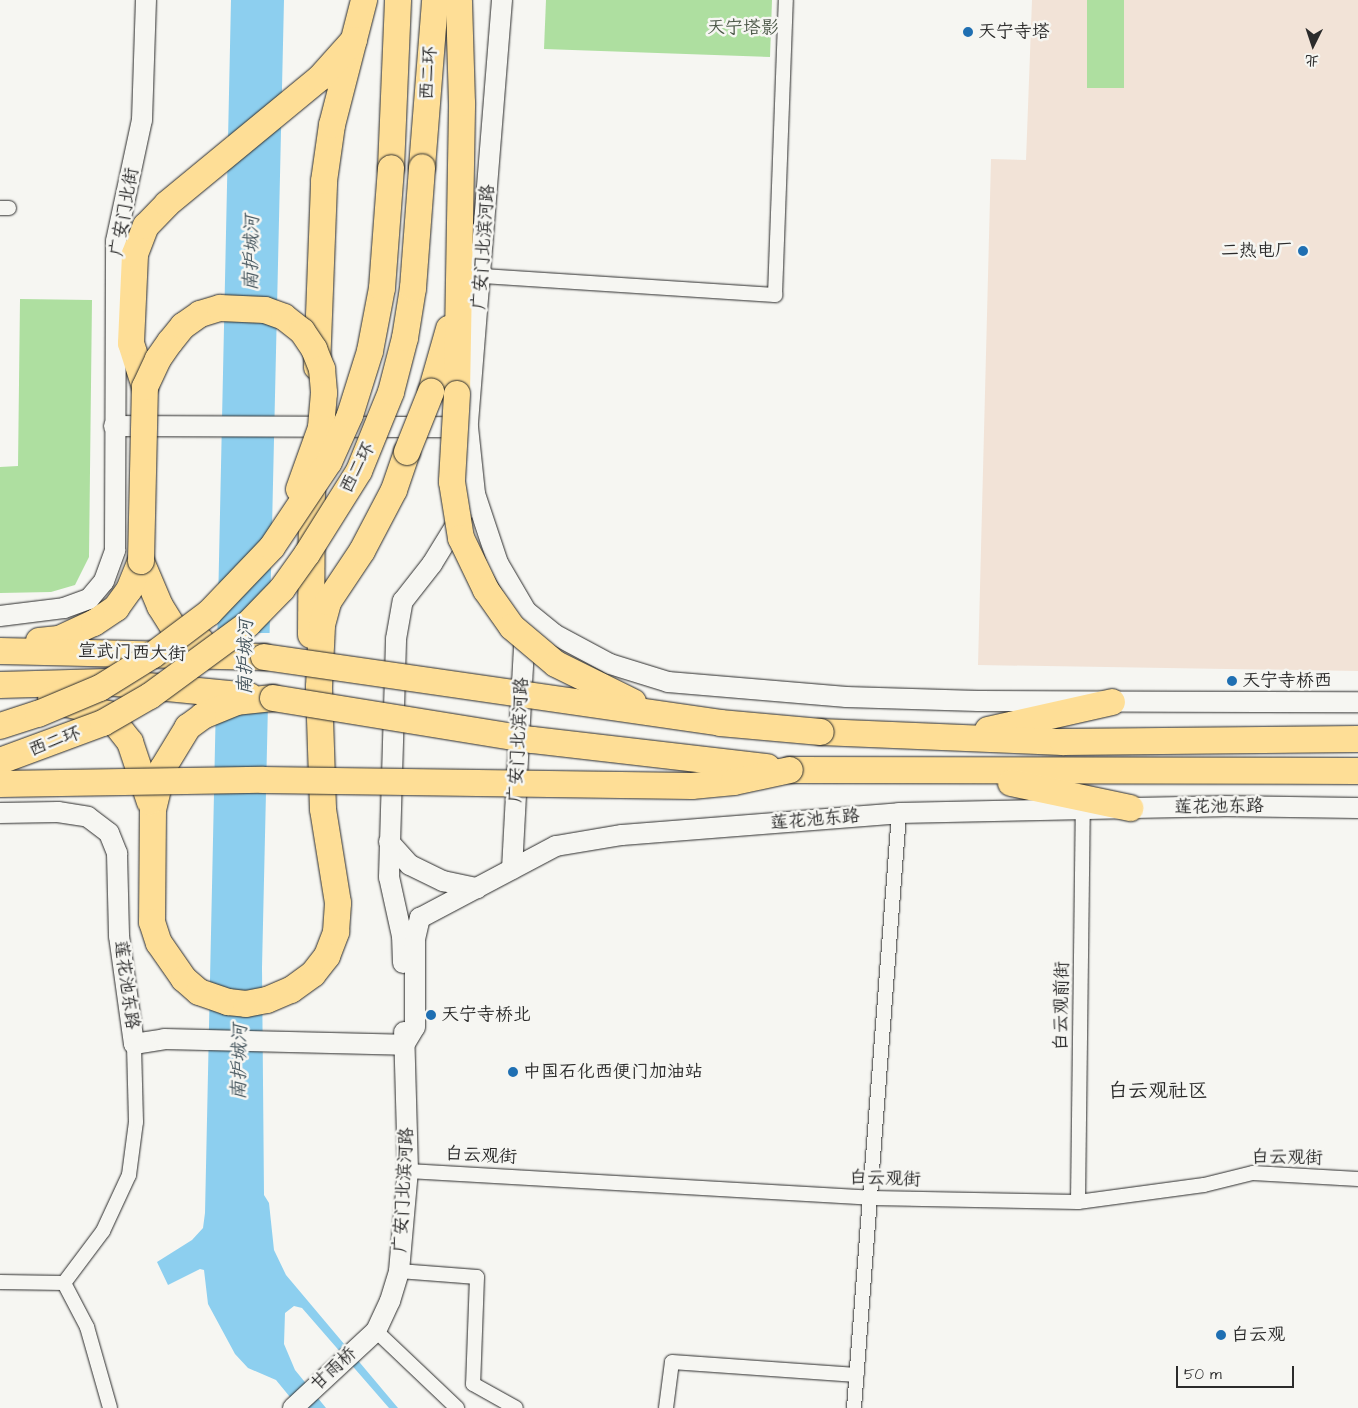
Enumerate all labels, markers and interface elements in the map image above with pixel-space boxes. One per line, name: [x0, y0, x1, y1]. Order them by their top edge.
park label: 天宁塔影: [707, 17, 779, 39]
north arrow: [1288, 20, 1338, 70]
place label: 天宁寺塔: [978, 21, 1050, 43]
marker: 天宁寺塔: [962, 26, 974, 38]
street label: 西二环: [416, 45, 442, 101]
text: 北: [1304, 49, 1320, 70]
street label: 广安门北街: [107, 166, 143, 258]
street label: 广安门北滨河路: [469, 183, 499, 311]
water label: 南护城河: [240, 215, 264, 291]
place label: 二热电厂: [1221, 240, 1293, 262]
marker: 二热电厂: [1297, 245, 1309, 257]
street label: 西二环: [336, 439, 380, 497]
water label: 南护城河: [234, 619, 258, 695]
street label: 宣武门西大街: [78, 640, 186, 666]
place label: 天宁寺桥西: [1242, 670, 1332, 692]
marker: 天宁寺桥西: [1226, 675, 1238, 687]
street label: 广安门北滨河路: [505, 677, 533, 803]
street label: 西二环: [26, 722, 84, 762]
street label: 莲花池东路: [1174, 795, 1264, 819]
street label: 莲花池东路: [769, 805, 861, 835]
street label: 莲花池东路: [109, 939, 143, 1031]
street label: 白云观前街: [1050, 961, 1074, 1051]
place label: 天宁寺桥北: [441, 1004, 531, 1026]
marker: 天宁寺桥北: [425, 1009, 437, 1021]
water label: 南护城河: [228, 1024, 252, 1100]
place label: 中国石化西便门加油站: [523, 1061, 703, 1083]
marker: 中国石化西便门加油站: [507, 1066, 519, 1078]
district label: 白云观社区: [1108, 1079, 1208, 1103]
street label: 广安门北滨河路: [390, 1127, 418, 1253]
street label: 白云观街: [444, 1143, 518, 1169]
street label: 白云观街: [1251, 1147, 1323, 1169]
street label: 白云观街: [849, 1167, 921, 1191]
place label: 白云观: [1231, 1324, 1285, 1346]
marker: 白云观: [1215, 1329, 1227, 1341]
street label: 甘雨桥: [307, 1343, 361, 1395]
scale bar: [1178, 1356, 1296, 1388]
text: 50 m: [1184, 1364, 1222, 1385]

